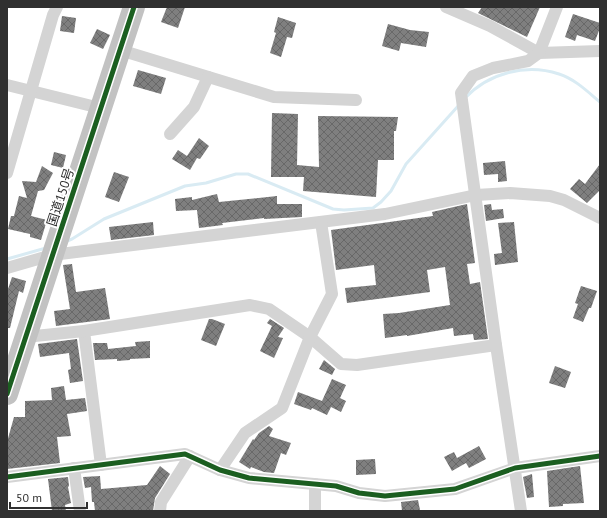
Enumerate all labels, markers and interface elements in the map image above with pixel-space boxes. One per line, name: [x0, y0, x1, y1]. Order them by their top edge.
street label: 国道150号: [43, 166, 78, 228]
scale bar: [10, 484, 87, 510]
text: 50 m: [16, 490, 42, 505]

